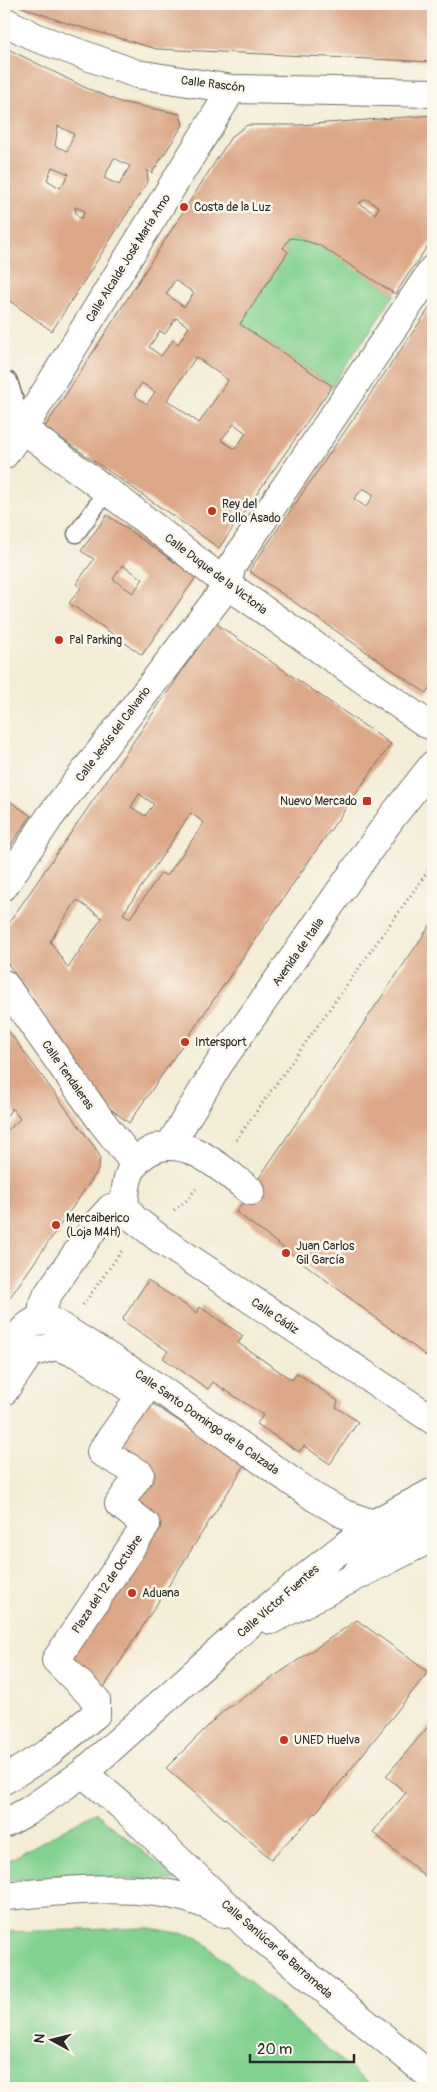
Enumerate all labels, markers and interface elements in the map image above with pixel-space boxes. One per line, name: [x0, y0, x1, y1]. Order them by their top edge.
street label: Calle Rascón: [180, 73, 246, 96]
street label: Calle Alcalde José María Amo: [83, 191, 174, 325]
place label: Costa de la Luz: [194, 200, 271, 215]
marker: Costa de la Luz: [178, 201, 190, 213]
place label: Rey del Pollo Asado: [222, 497, 281, 526]
marker: Rey del Pollo Asado: [206, 505, 218, 517]
street label: Calle Duque de la Victoria: [161, 531, 270, 618]
place label: Pal Parking: [69, 633, 122, 648]
marker: Pal Parking: [53, 634, 65, 646]
street label: Calle Jesús del Calvario: [73, 683, 154, 785]
place label: Nuevo Mercado: [280, 794, 358, 809]
marker: Nuevo Mercado: [361, 795, 373, 807]
street label: Avenida de Italia: [269, 915, 328, 989]
place label: Intersport: [195, 1035, 247, 1050]
marker: Intersport: [179, 1036, 191, 1048]
street label: Calle Tendaleras: [38, 1038, 97, 1113]
place label: Mercaiberico (Loja M4H): [66, 1211, 130, 1240]
marker: Mercaiberico (Loja M4H): [50, 1219, 62, 1231]
place label: Juan Carlos Gil García: [296, 1239, 355, 1268]
marker: Juan Carlos Gil García: [280, 1247, 292, 1259]
street label: Calle Cádiz: [248, 1295, 302, 1338]
street label: Calle Santo Domingo de la Calzada: [132, 1367, 282, 1478]
street label: Plaza del 12 de Octubre: [69, 1532, 146, 1636]
street label: Calle Víctor Fuentes: [234, 1561, 323, 1641]
place label: Aduana: [142, 1586, 180, 1601]
marker: Aduana: [126, 1587, 138, 1599]
place label: UNED Huelva: [294, 1733, 360, 1748]
marker: UNED Huelva: [278, 1734, 290, 1746]
street label: Calle Sanlúcar de Barrameda: [218, 1897, 336, 2002]
north arrow: [28, 2014, 78, 2064]
scale bar: [250, 2032, 353, 2064]
text: N: [31, 2033, 49, 2044]
text: 20 m: [257, 2040, 292, 2059]

